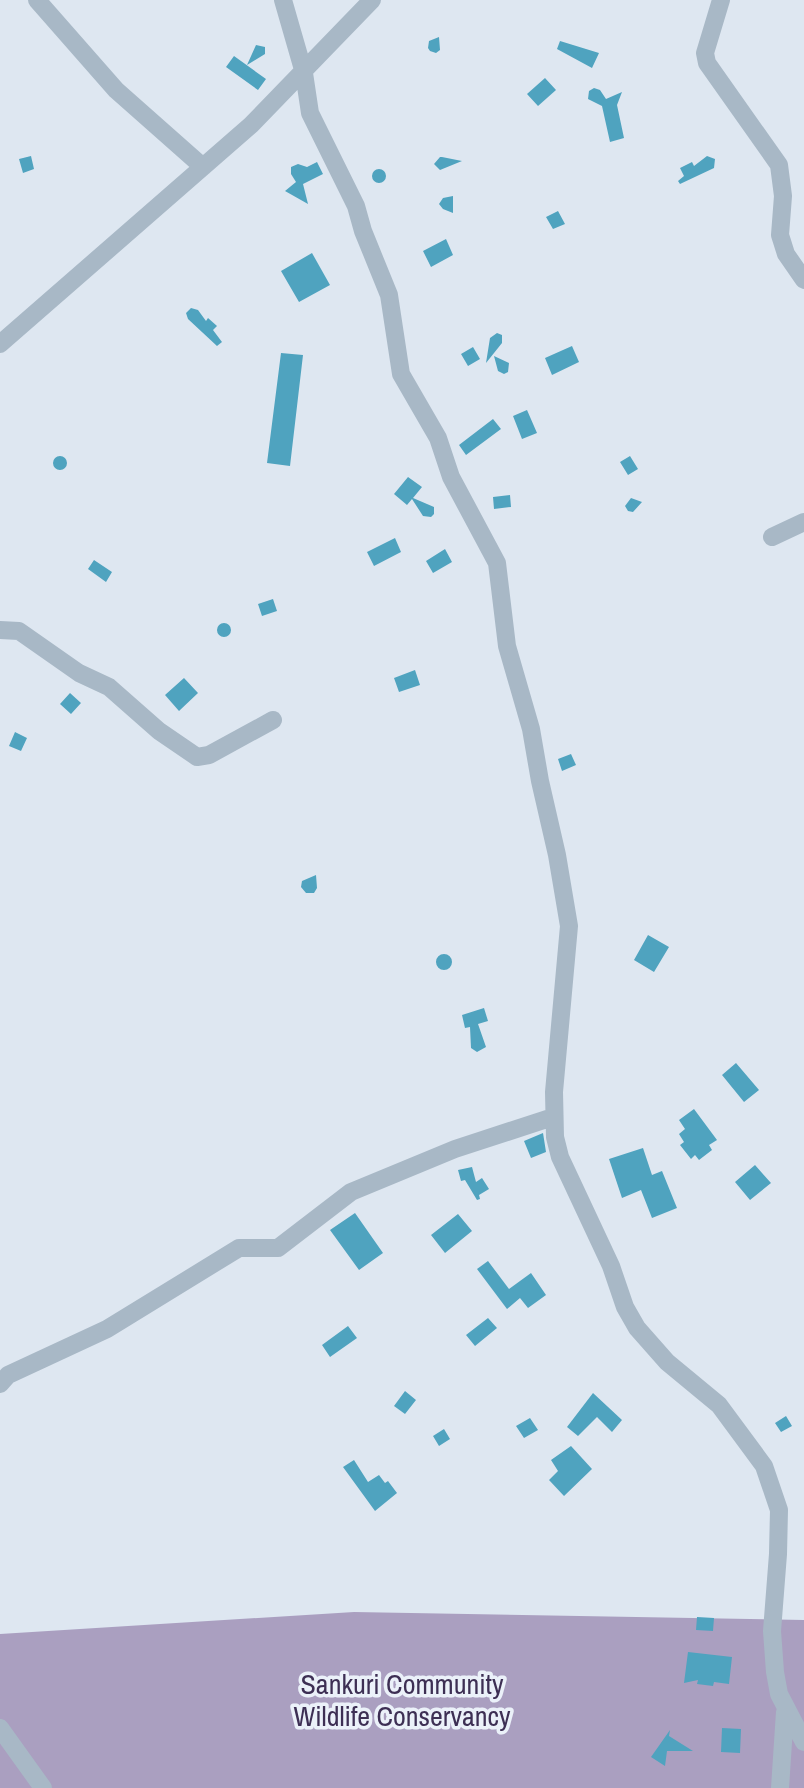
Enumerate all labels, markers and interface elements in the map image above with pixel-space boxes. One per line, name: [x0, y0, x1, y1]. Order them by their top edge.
park label: Sankuri Community Wildlife Conservancy: [294, 1665, 511, 1735]

